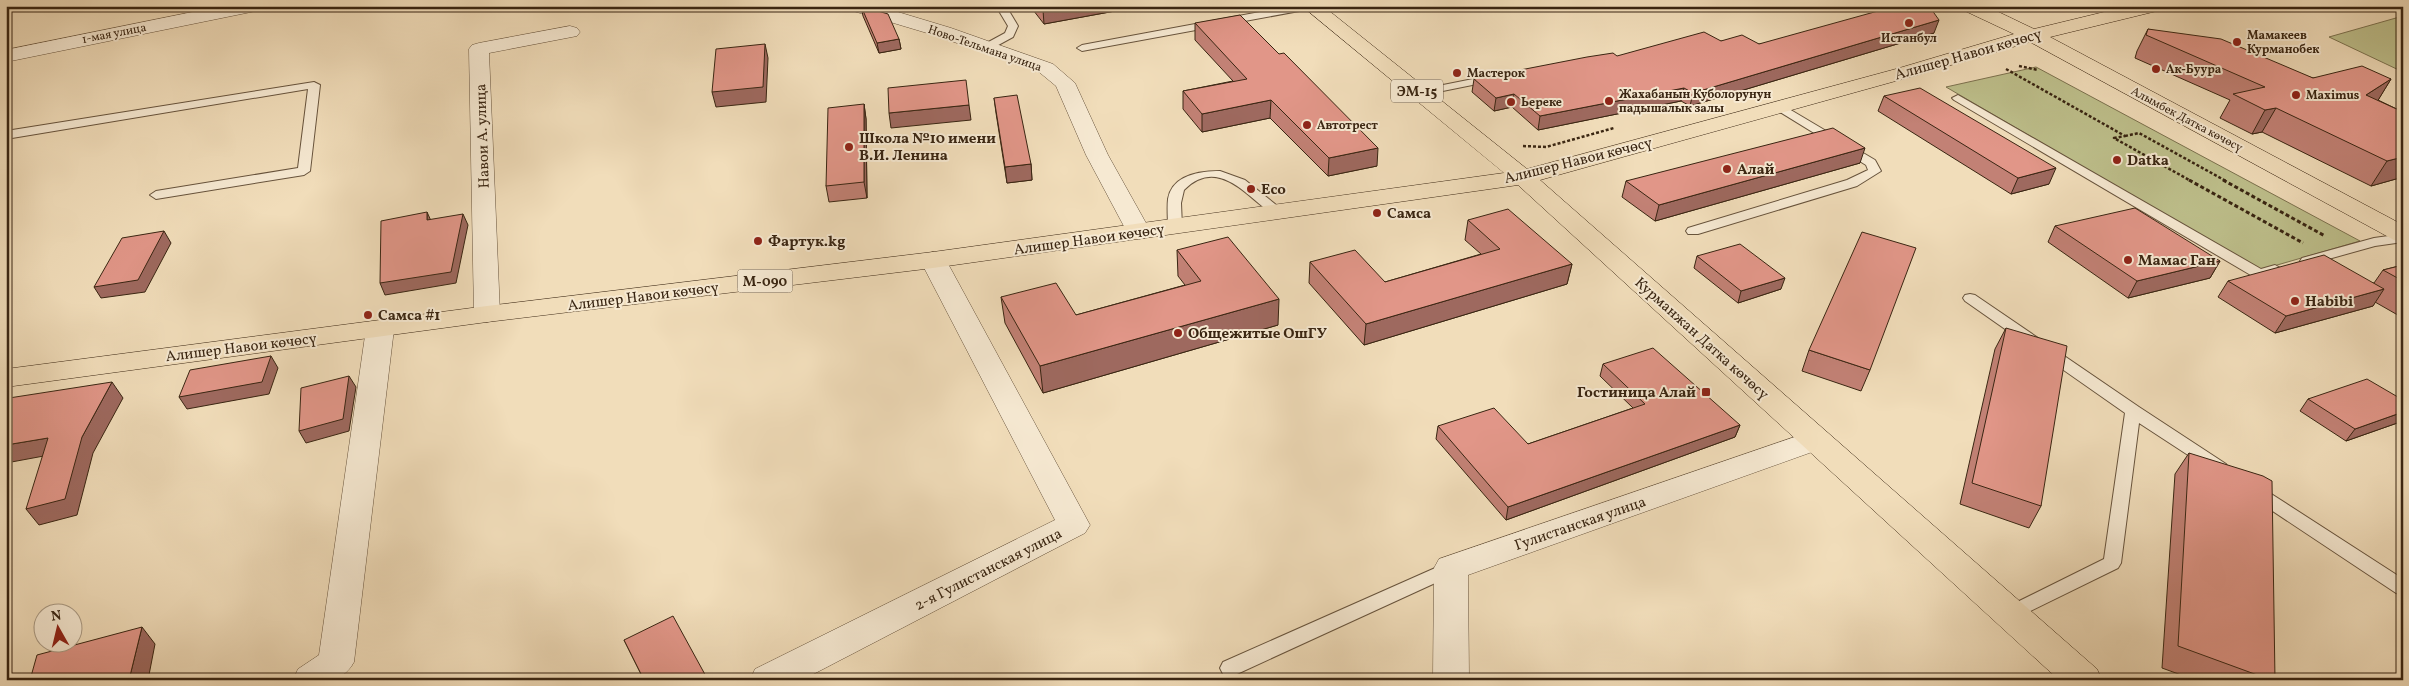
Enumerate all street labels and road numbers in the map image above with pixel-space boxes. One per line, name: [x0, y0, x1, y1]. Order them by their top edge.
street label: 1-мая улица: [81, 20, 148, 48]
street label: Ново-Тельмана улица: [926, 22, 1044, 76]
street label: Алишер Навои көчөсү: [1892, 24, 2044, 86]
road number: ЭМ-15: [1391, 80, 1443, 102]
street label: Навои А. улица: [471, 83, 496, 189]
street label: Алымбек Датка көчөсү: [2128, 84, 2246, 156]
street label: Алишер Навои көчөсү: [1502, 133, 1655, 190]
street label: Алишер Навои көчөсү: [1013, 220, 1166, 261]
road number: М-090: [738, 270, 792, 292]
street label: Курманжан Датка көчөсү: [1629, 273, 1773, 405]
street label: Алишер Навои көчөсү: [566, 278, 720, 317]
street label: Алишер Навои көчөсү: [164, 329, 318, 368]
street label: Гулистанская улица: [1512, 492, 1649, 557]
street label: 2-я Гулистанская улица: [911, 524, 1066, 617]

